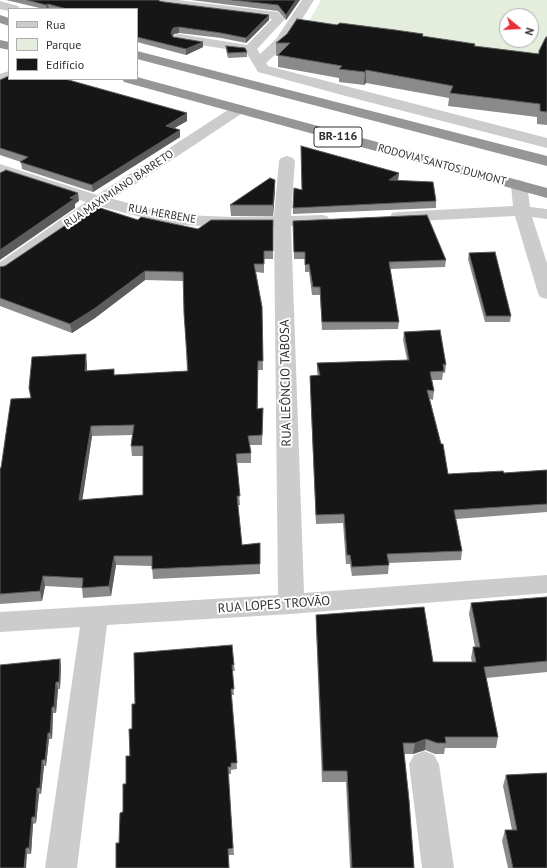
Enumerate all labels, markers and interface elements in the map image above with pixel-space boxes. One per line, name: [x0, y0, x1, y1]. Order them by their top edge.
legend: [8, 8, 138, 80]
north arrow: [499, 8, 539, 48]
text: Rua: [46, 17, 65, 32]
text: N: [522, 26, 537, 37]
text: Parque: [46, 37, 81, 52]
text: Edifício: [46, 57, 84, 72]
road number: BR-116: [314, 127, 362, 147]
street label: RODOVIA SANTOS DUMONT: [376, 141, 508, 189]
street label: RUA MAXIMIANO BARRETO: [62, 147, 176, 231]
street label: RUA HERBENE: [127, 202, 197, 226]
street label: RUA LEÔNCIO TABOSA: [277, 319, 295, 447]
street label: RUA LOPES TROVÃO: [217, 593, 331, 617]

